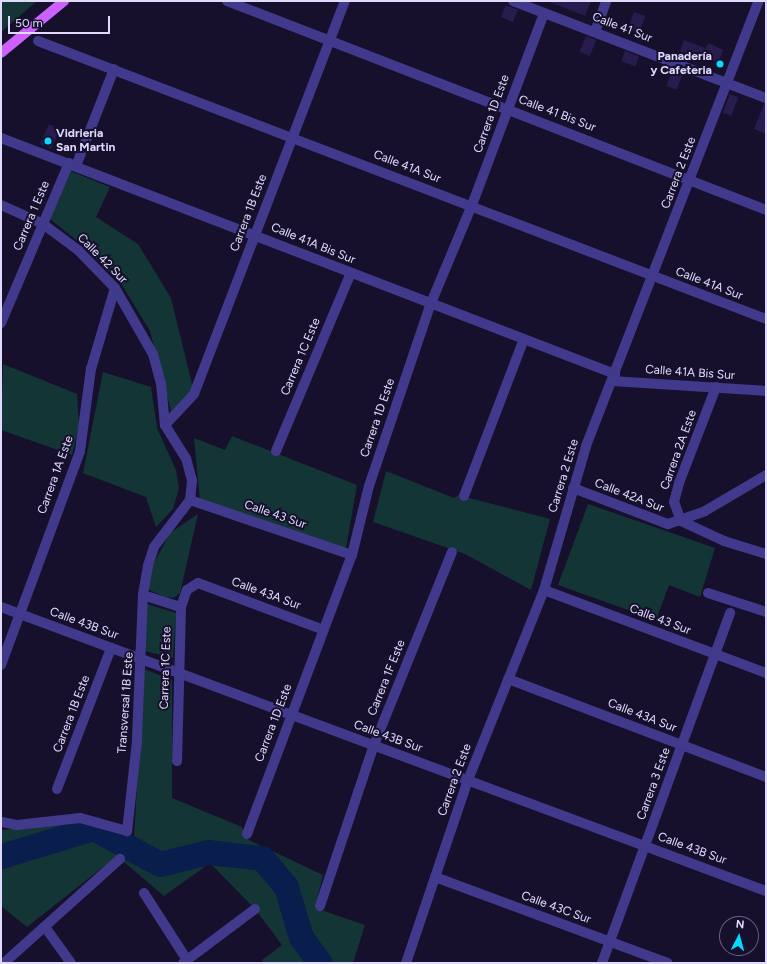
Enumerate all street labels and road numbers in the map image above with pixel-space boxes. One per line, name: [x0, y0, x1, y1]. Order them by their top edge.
street label: Calle 41 Sur: [590, 10, 654, 46]
street label: Carrera 1D Este: [471, 73, 513, 155]
street label: Calle 41 Bis Sur: [516, 93, 598, 135]
street label: Carrera 2 Este: [659, 135, 699, 211]
street label: Calle 41A Sur: [371, 148, 443, 186]
street label: Carrera 1B Este: [228, 172, 270, 254]
street label: Carrera 1 Este: [11, 179, 53, 253]
street label: Calle 41A Bis Sur: [269, 220, 357, 268]
street label: Calle 42 Sur: [74, 231, 130, 287]
street label: Calle 41A Sur: [673, 265, 745, 303]
street label: Carrera 1C Este: [278, 316, 324, 398]
street label: Calle 41A Bis Sur: [645, 363, 735, 383]
street label: Carrera 1D Este: [358, 377, 398, 459]
street label: Carrera 2A Este: [658, 408, 700, 492]
street label: Carrera 1A Este: [35, 434, 77, 516]
street label: Carrera 2 Este: [546, 438, 582, 514]
street label: Calle 42A Sur: [592, 476, 666, 516]
street label: Calle 43 Sur: [242, 498, 308, 532]
street label: Calle 43A Sur: [229, 575, 303, 613]
street label: Calle 43 Sur: [627, 602, 693, 638]
street label: Calle 43B Sur: [48, 605, 120, 643]
street label: Carrera 1C Este: [157, 626, 175, 710]
street label: Carrera 1F Este: [365, 638, 409, 718]
street label: Transversal 1B Este: [115, 652, 137, 754]
street label: Carrera 1B Este: [51, 673, 93, 755]
street label: Carrera 1D Este: [252, 682, 296, 764]
street label: Calle 43A Sur: [605, 696, 679, 736]
street label: Calle 43B Sur: [352, 718, 424, 756]
street label: Carrera 2 Este: [435, 742, 475, 818]
street label: Carrera 3 Este: [634, 746, 674, 822]
street label: Calle 43B Sur: [656, 830, 728, 868]
street label: Calle 43C Sur: [519, 889, 593, 927]

